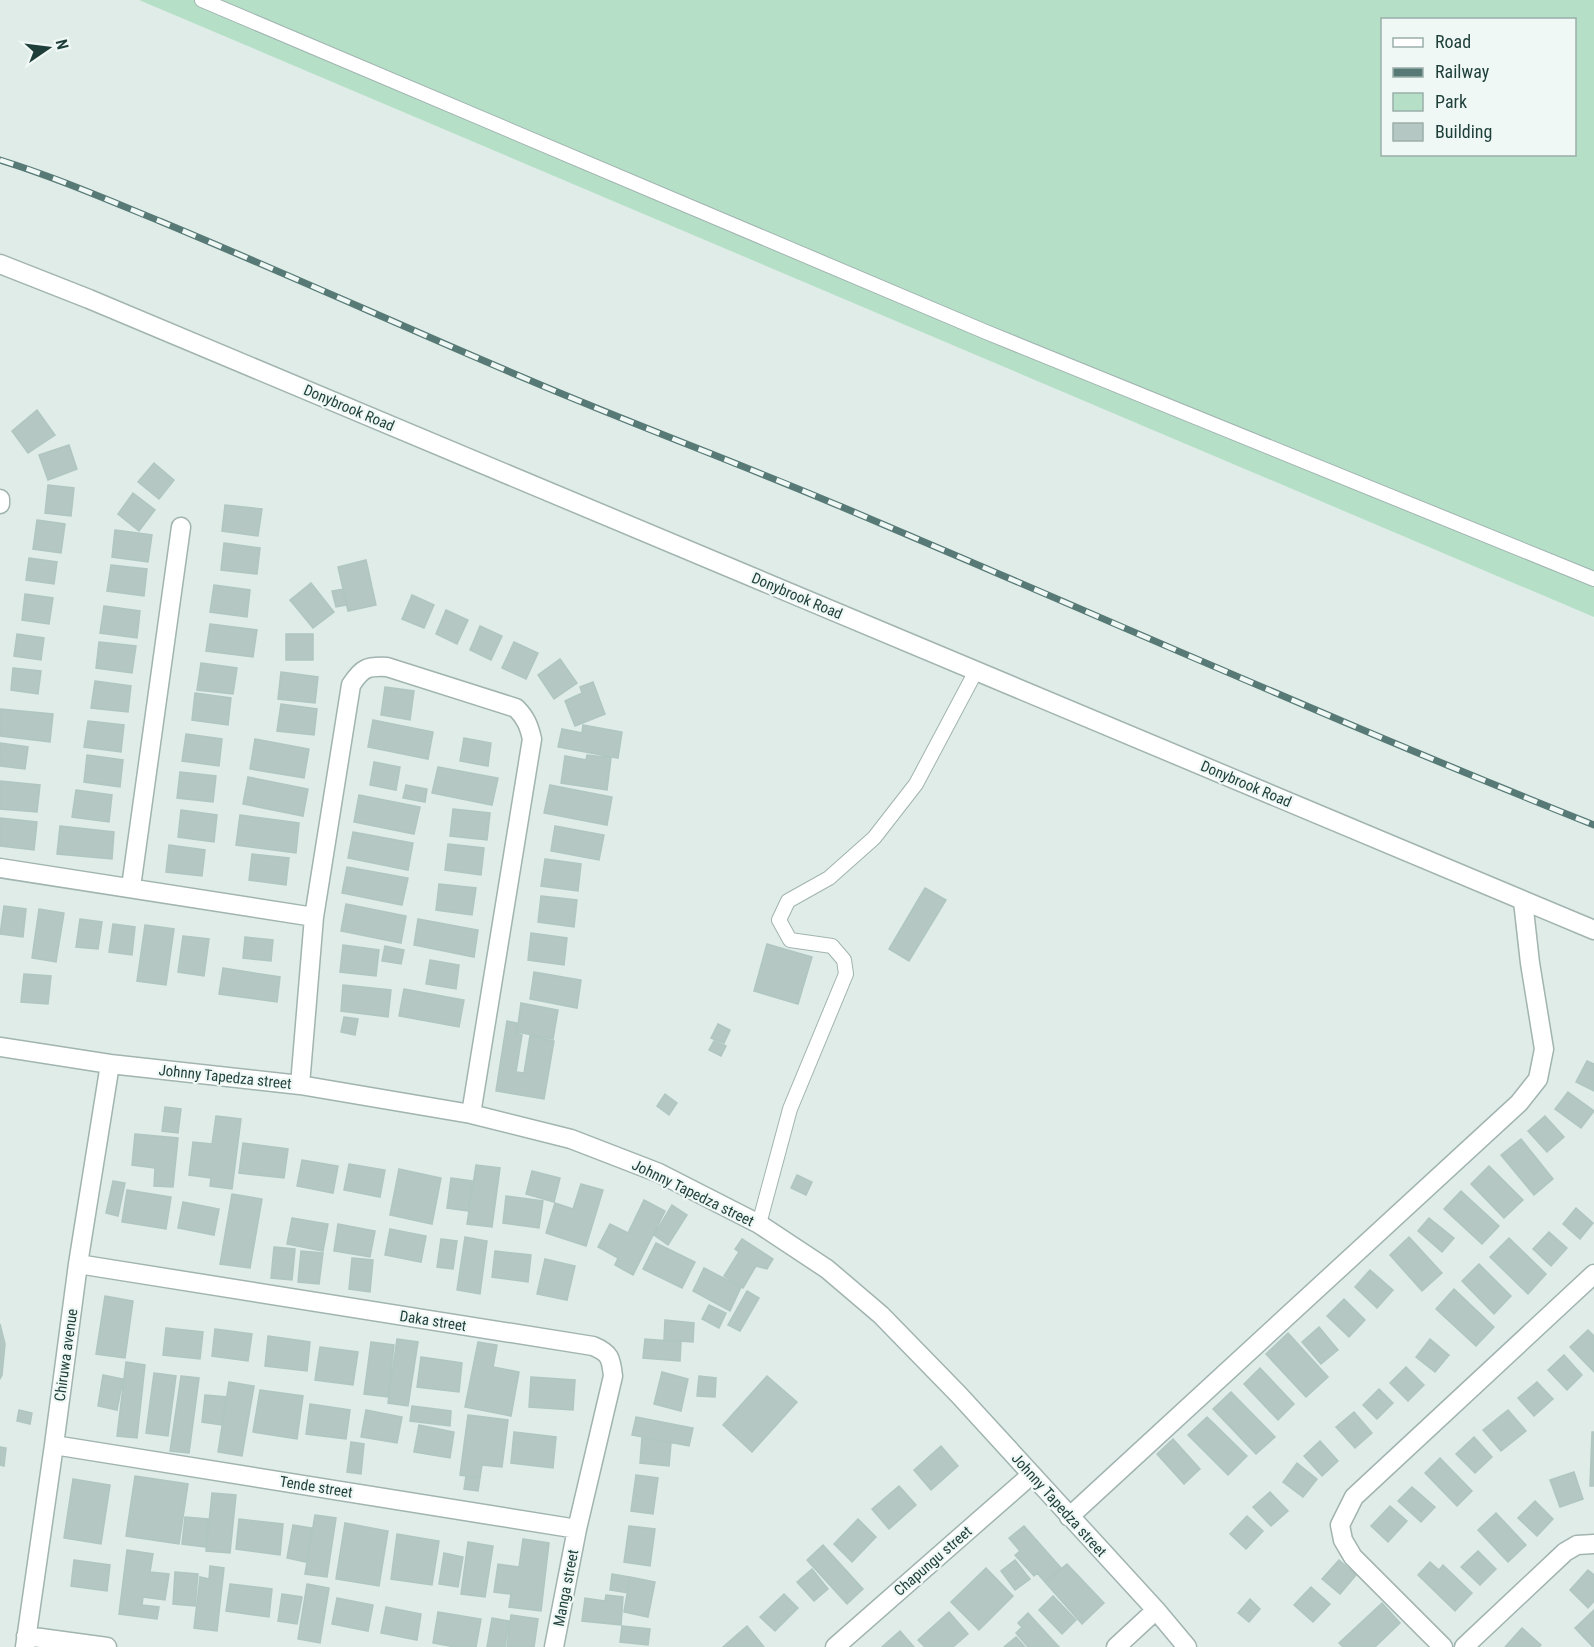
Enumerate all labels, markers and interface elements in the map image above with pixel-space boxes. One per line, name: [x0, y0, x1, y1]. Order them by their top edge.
north arrow: [18, 18, 78, 78]
legend: [1381, 18, 1576, 156]
text: Road: [1435, 31, 1471, 52]
text: N: [52, 37, 72, 52]
text: Railway: [1435, 61, 1490, 82]
text: Park: [1435, 91, 1467, 112]
text: Building: [1435, 121, 1492, 142]
street label: Donybrook Road: [301, 381, 397, 435]
street label: Donybrook Road: [749, 569, 845, 623]
street label: Donybrook Road: [1198, 757, 1294, 811]
street label: Johnny Tapedza street: [158, 1061, 292, 1093]
street label: Johnny Tapedza street: [629, 1156, 757, 1230]
street label: Daka street: [398, 1307, 468, 1335]
street label: Chiruwa avenue: [51, 1308, 81, 1402]
street label: Johnny Tapedza street: [1008, 1449, 1110, 1561]
street label: Tende street: [278, 1472, 354, 1502]
street label: Chapungu street: [890, 1522, 976, 1600]
street label: Manga street: [550, 1548, 582, 1628]

